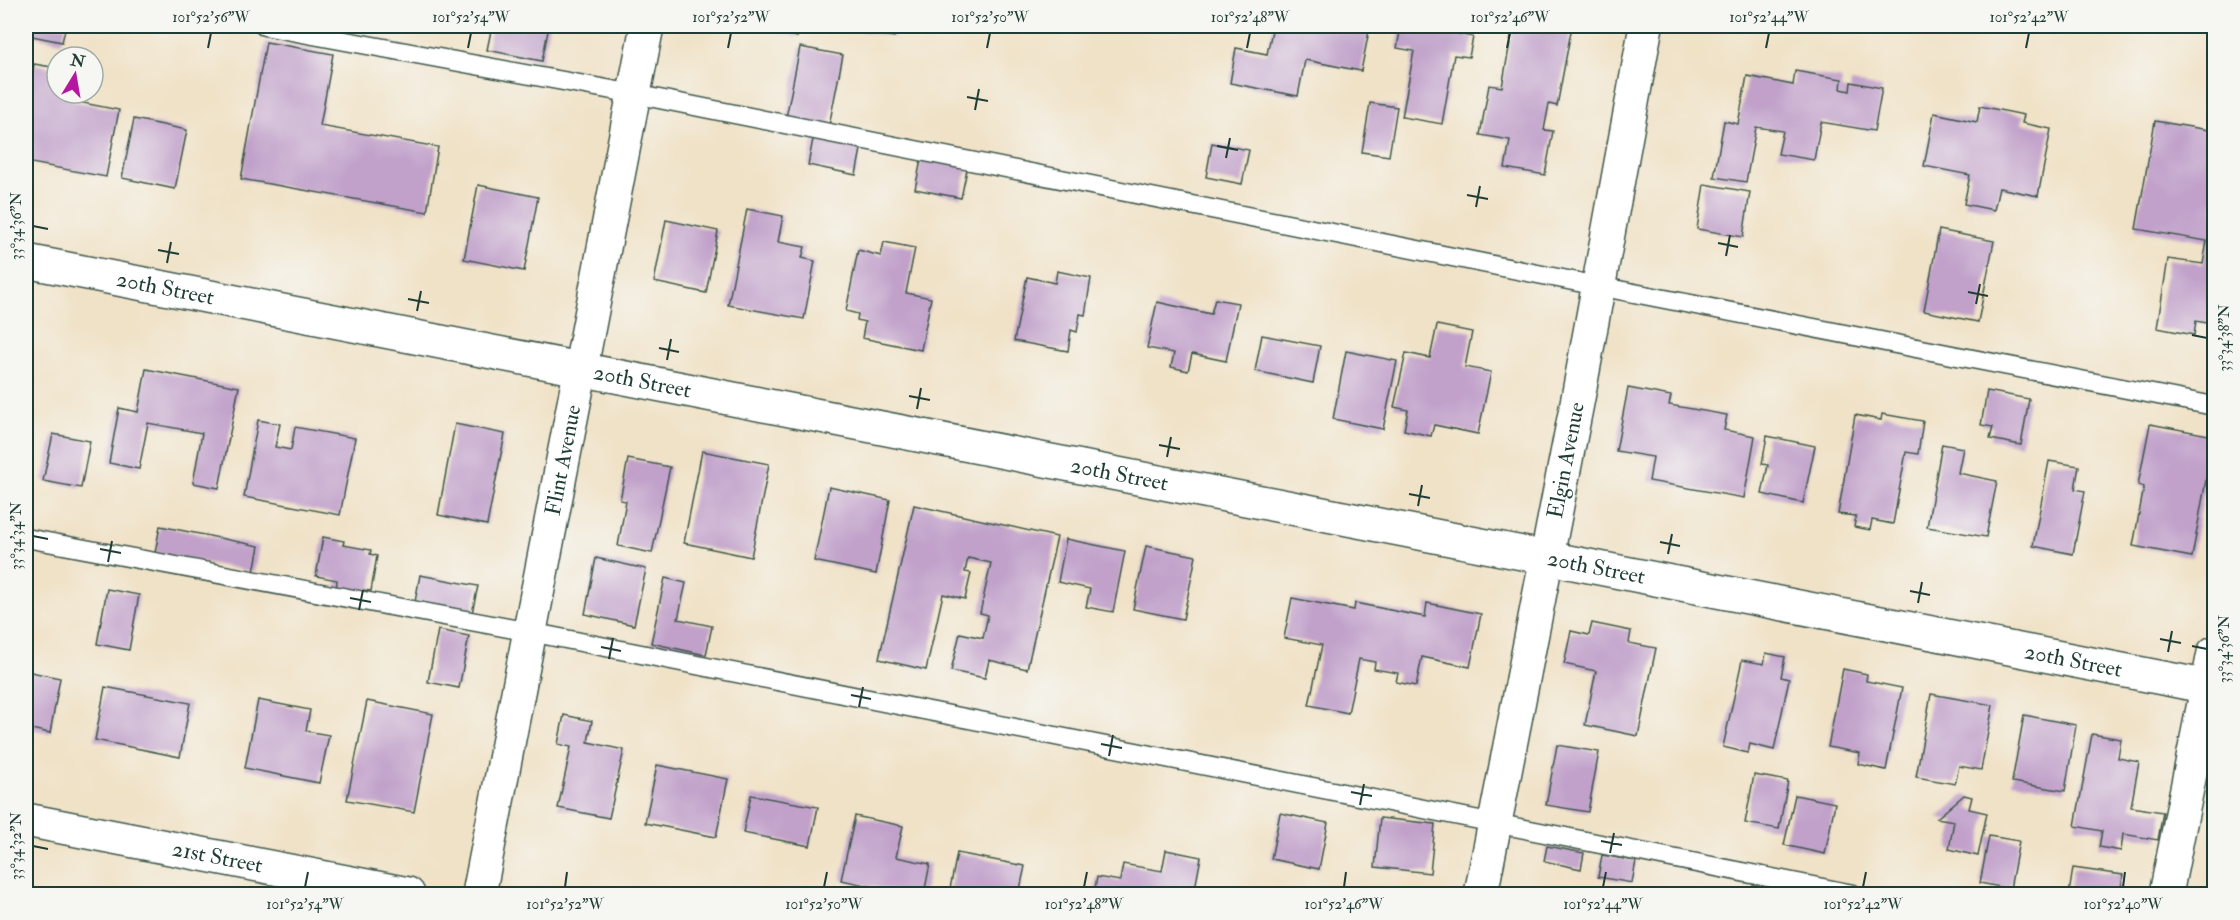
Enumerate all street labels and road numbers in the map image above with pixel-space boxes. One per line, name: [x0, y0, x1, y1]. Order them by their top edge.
street label: 20th Street: [114, 265, 217, 311]
street label: 20th Street: [591, 358, 694, 404]
street label: Elgin Avenue: [1541, 400, 1591, 521]
street label: Flint Avenue: [539, 402, 587, 518]
street label: 20th Street: [1068, 451, 1171, 498]
street label: 20th Street: [1545, 544, 1648, 591]
street label: 20th Street: [2022, 637, 2125, 684]
street label: 21st Street: [170, 835, 265, 880]

